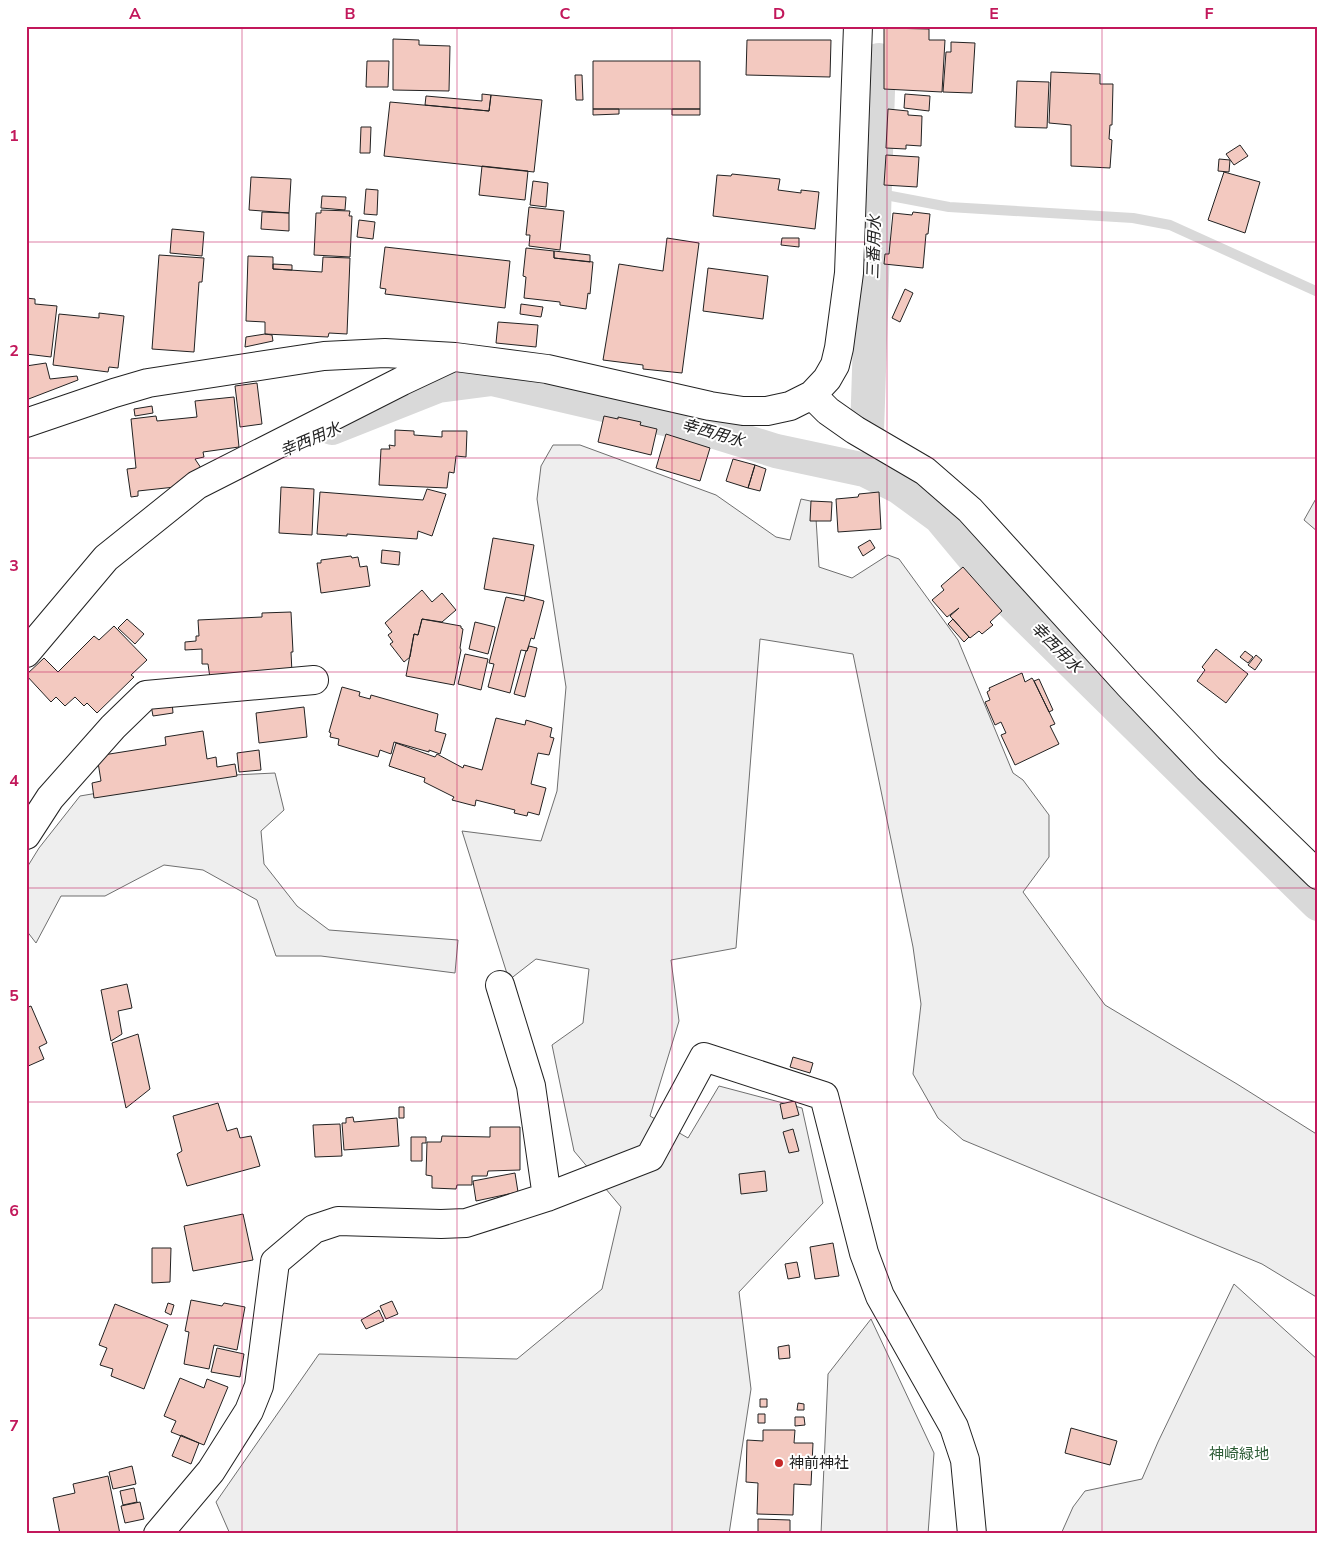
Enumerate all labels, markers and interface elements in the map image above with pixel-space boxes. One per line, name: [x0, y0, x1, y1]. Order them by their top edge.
text: A: [129, 3, 141, 25]
text: B: [344, 3, 356, 25]
text: C: [560, 3, 571, 25]
text: D: [773, 3, 785, 25]
text: E: [989, 3, 999, 25]
text: F: [1205, 3, 1214, 25]
text: 1: [9, 125, 19, 147]
water label: 三番用水: [862, 213, 886, 279]
text: 2: [9, 340, 19, 362]
water label: 幸西用水: [679, 414, 748, 453]
water label: 幸西用水: [277, 417, 346, 463]
text: 3: [9, 555, 19, 577]
water label: 幸西用水: [1026, 617, 1088, 680]
text: 4: [9, 770, 19, 792]
text: 5: [9, 985, 19, 1007]
text: 6: [9, 1200, 19, 1222]
text: 7: [9, 1415, 19, 1437]
park label: 神崎緑地: [1209, 1444, 1269, 1464]
place label: 神前神社: [789, 1453, 849, 1473]
marker: 神前神社: [773, 1457, 785, 1469]

